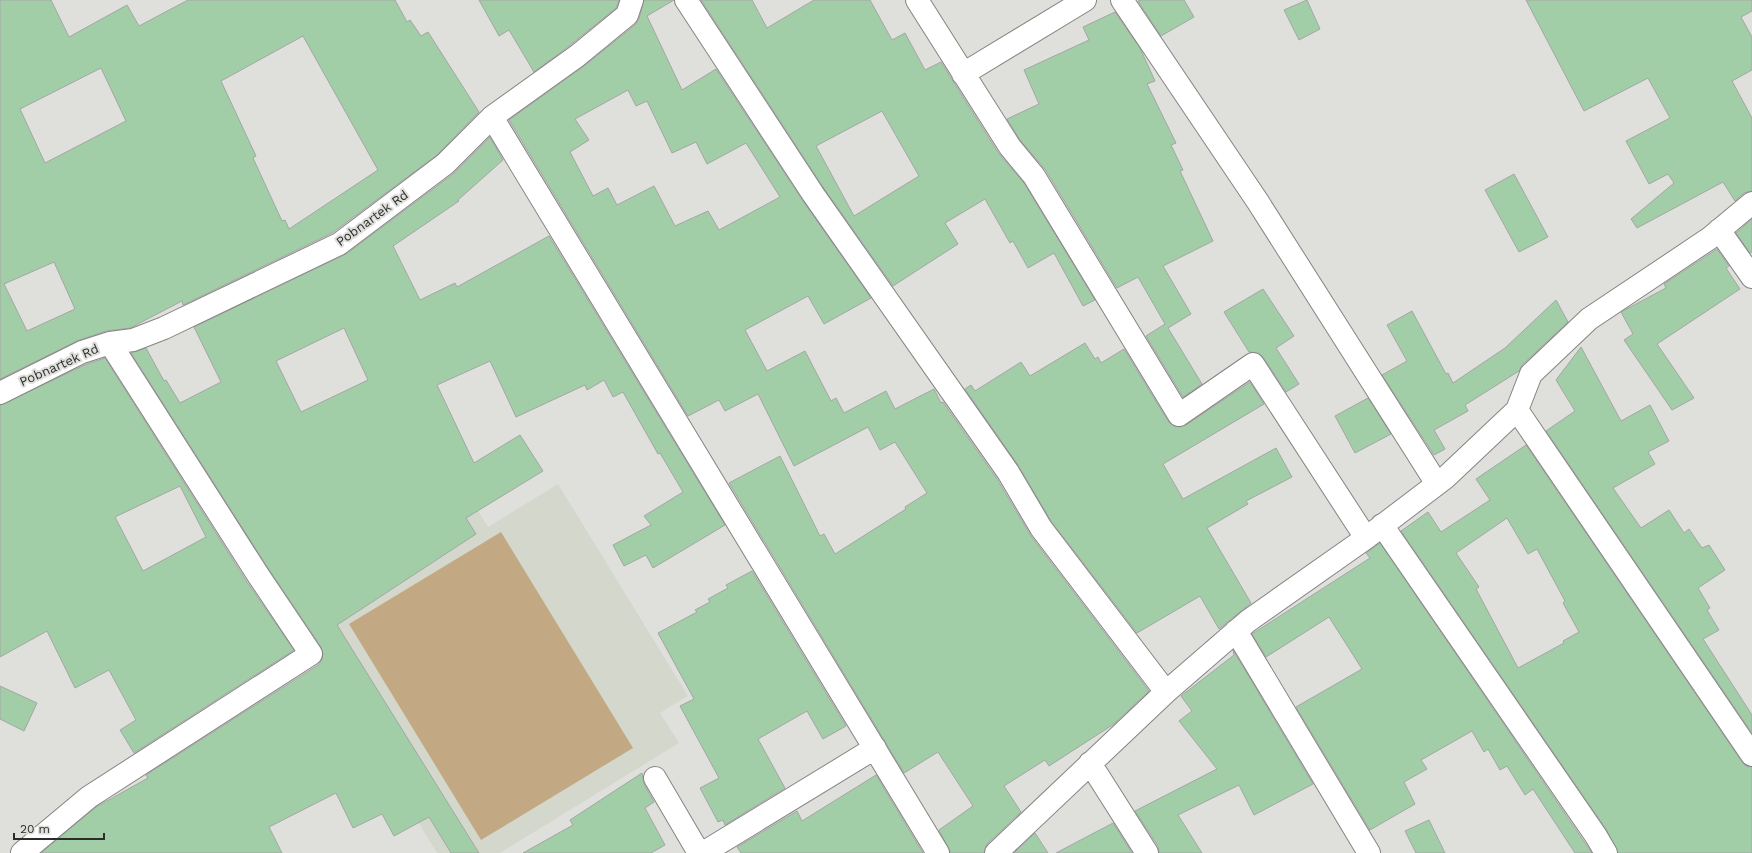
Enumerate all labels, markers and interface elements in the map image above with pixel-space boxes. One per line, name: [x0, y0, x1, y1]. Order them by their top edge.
street label: Pobnartek Rd: [333, 187, 411, 249]
street label: Pobnartek Rd: [17, 341, 101, 389]
scale bar: [14, 815, 104, 841]
text: 20 m: [20, 822, 50, 836]

